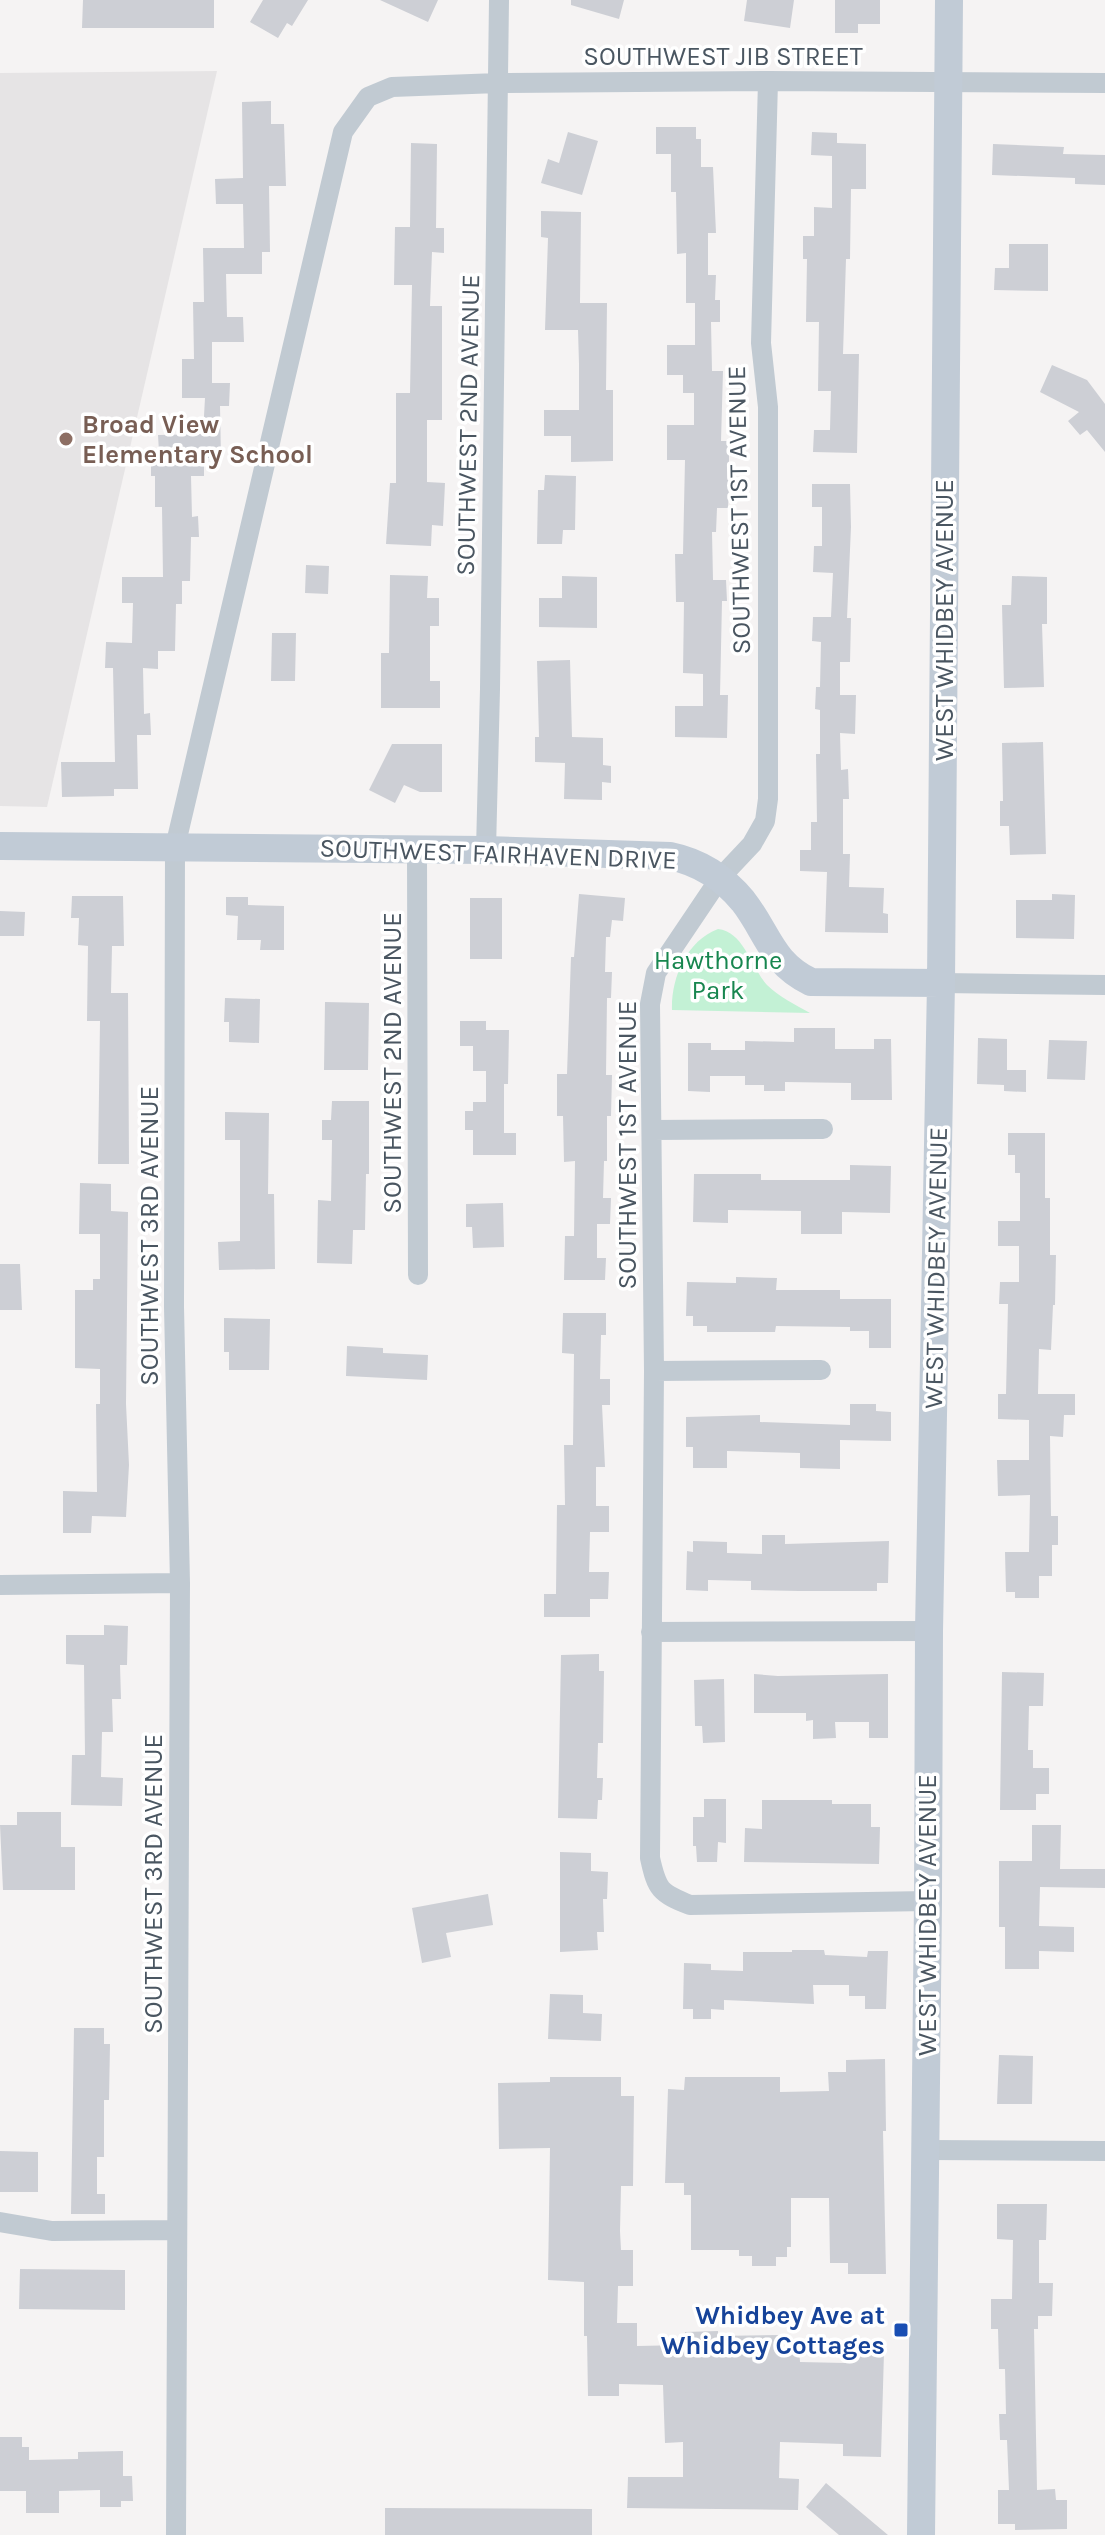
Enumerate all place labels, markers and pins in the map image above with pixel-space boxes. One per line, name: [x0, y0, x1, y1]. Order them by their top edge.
place label: Broad View Elementary School: [82, 409, 313, 470]
marker: Broad View Elementary School: [57, 430, 75, 448]
place label: Whidbey Ave at Whidbey Cottages: [661, 2300, 885, 2361]
marker: Whidbey Ave at Whidbey Cottages: [892, 2321, 910, 2339]

